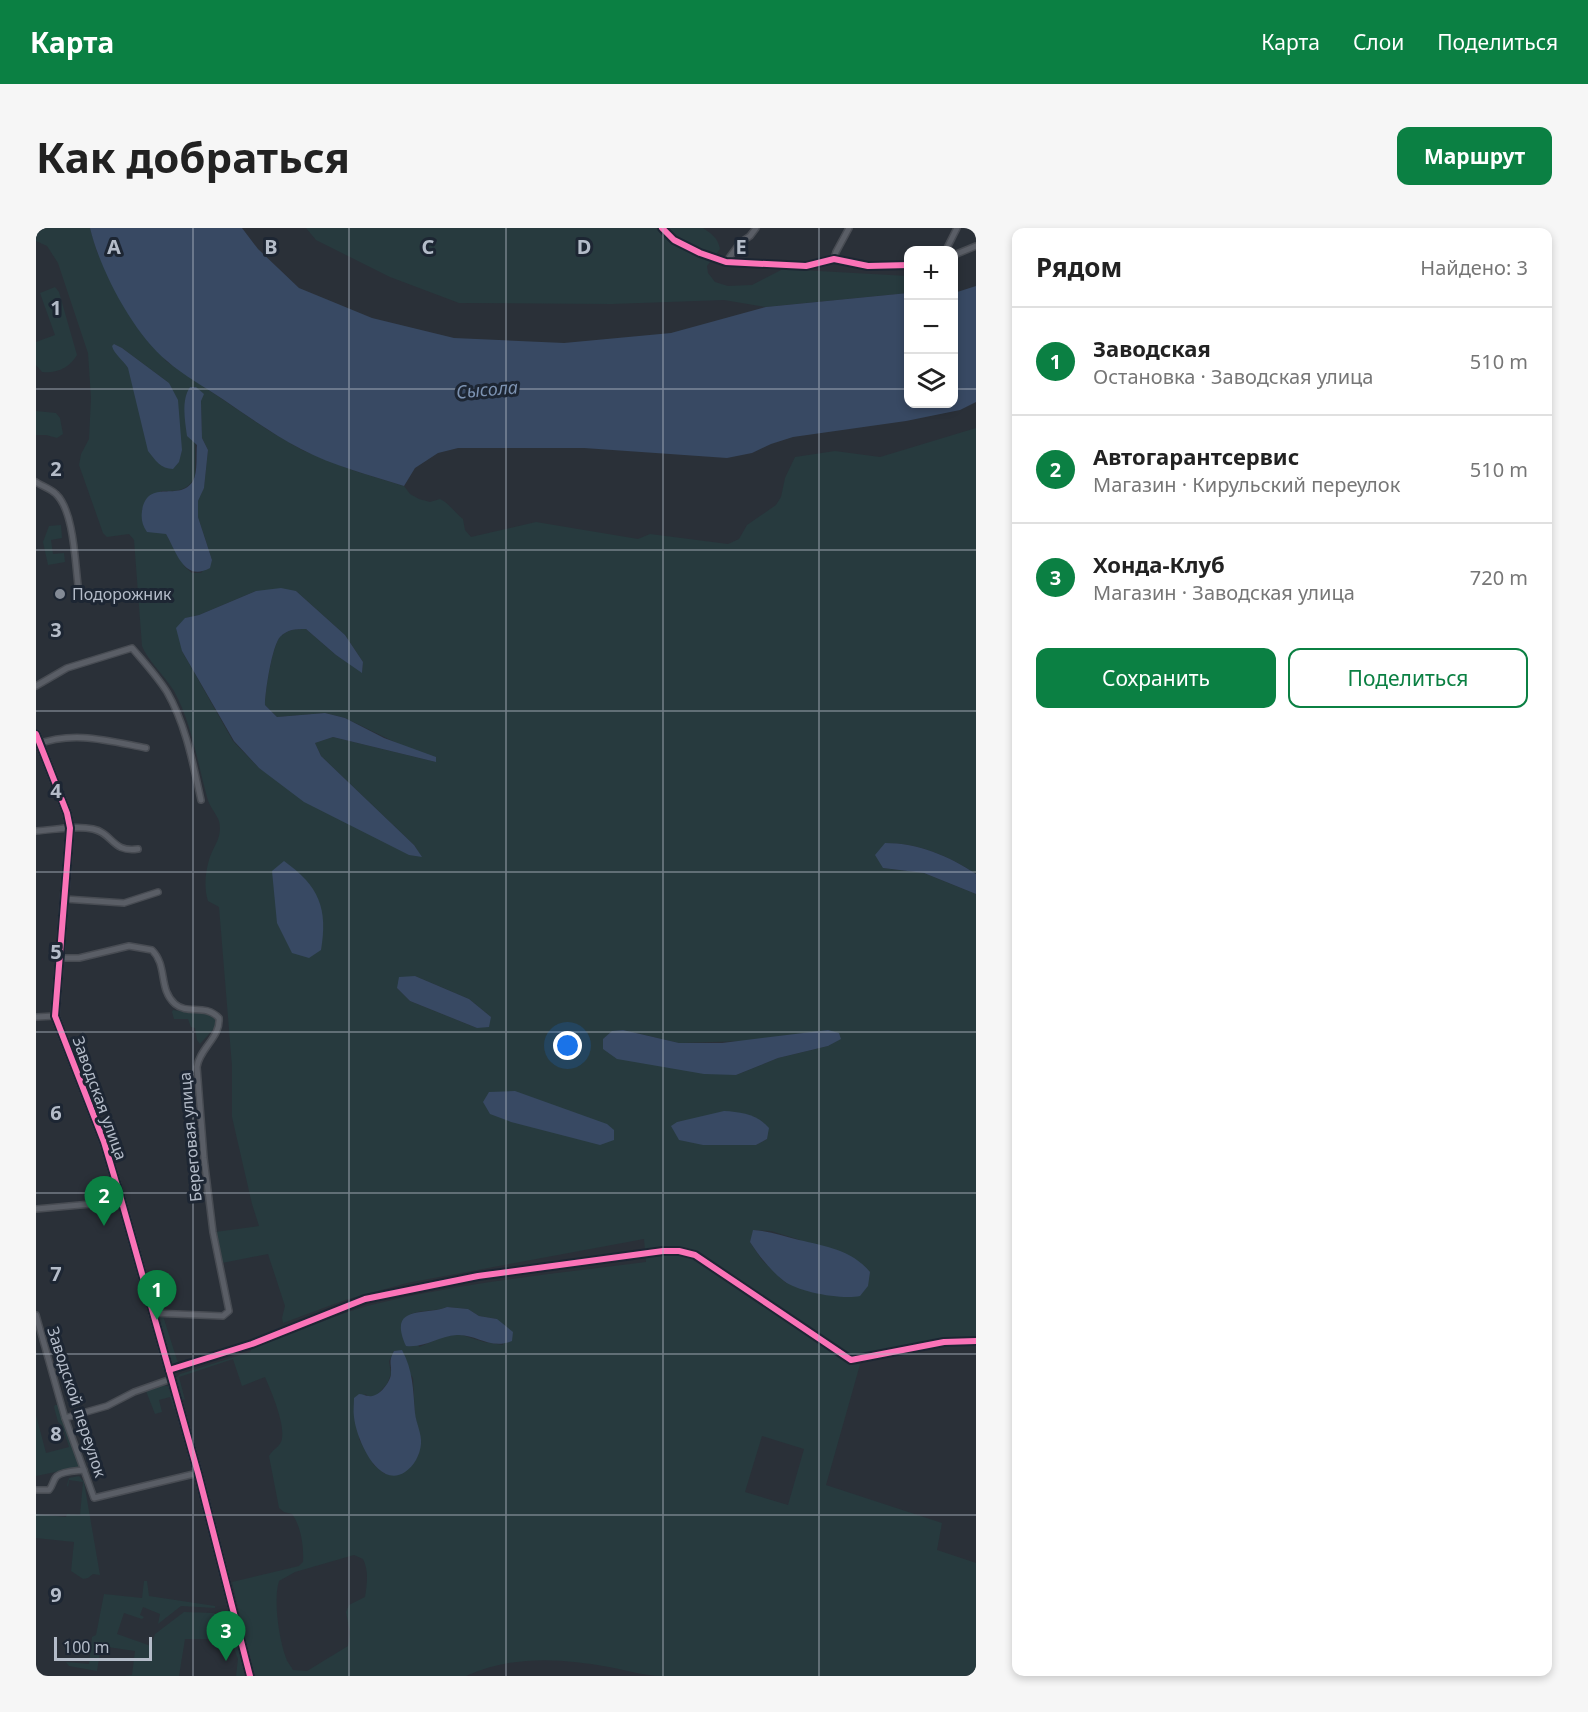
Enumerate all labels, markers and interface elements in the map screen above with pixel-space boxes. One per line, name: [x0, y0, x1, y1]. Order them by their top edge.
text: Карта: [30, 23, 114, 61]
text: Карта: [1261, 28, 1320, 56]
text: Слои: [1353, 28, 1404, 56]
text: Поделиться: [1437, 28, 1558, 56]
button: Маршрут: [1397, 127, 1552, 185]
text: Как добраться: [36, 128, 350, 185]
text: A: [107, 233, 121, 260]
text: B: [264, 233, 278, 260]
text: C: [422, 233, 435, 260]
text: D: [577, 233, 591, 260]
text: E: [735, 233, 747, 260]
map controls: [904, 246, 958, 408]
button: +: [904, 246, 958, 300]
text: Рядом: [1036, 249, 1122, 285]
text: Найдено: 3: [1420, 254, 1528, 281]
text: 1: [50, 294, 62, 321]
button: −: [904, 300, 958, 354]
text: Заводская: [1093, 333, 1211, 363]
text: 1: [1050, 348, 1061, 375]
text: 510 m: [1470, 348, 1528, 375]
button: layers: [904, 354, 958, 408]
text: Остановка · Заводская улица: [1093, 363, 1373, 390]
water label: Сысола: [455, 374, 519, 404]
text: Автогарантсервис: [1093, 441, 1299, 471]
text: 2: [50, 455, 62, 482]
text: 2: [1050, 456, 1061, 483]
text: 510 m: [1470, 456, 1528, 483]
text: Магазин · Кирульский переулок: [1093, 471, 1400, 498]
text: Хонда-Клуб: [1093, 549, 1225, 579]
text: 3: [1050, 564, 1061, 591]
text: 720 m: [1470, 564, 1528, 591]
text: Магазин · Заводская улица: [1093, 579, 1355, 606]
place label: Подорожник: [72, 583, 172, 605]
marker: Подорожник: [53, 587, 67, 601]
text: 3: [50, 616, 62, 643]
button: Сохранить: [1036, 648, 1276, 708]
button: Поделиться: [1288, 648, 1528, 708]
text: 4: [50, 777, 62, 804]
text: 5: [50, 938, 62, 965]
your location: [553, 1031, 582, 1060]
street label: Заводская улица: [67, 1033, 133, 1163]
street label: Береговая улица: [173, 1071, 207, 1203]
text: 6: [50, 1099, 62, 1126]
pin: 2: [84, 1176, 124, 1226]
text: 7: [50, 1260, 62, 1287]
pin: 1: [138, 1270, 176, 1320]
street label: Заводской переулок: [42, 1324, 112, 1481]
text: 8: [50, 1420, 62, 1447]
text: 9: [50, 1581, 62, 1608]
pin: 3: [206, 1612, 246, 1661]
scale bar: [54, 1634, 152, 1662]
text: 100 m: [63, 1636, 110, 1658]

